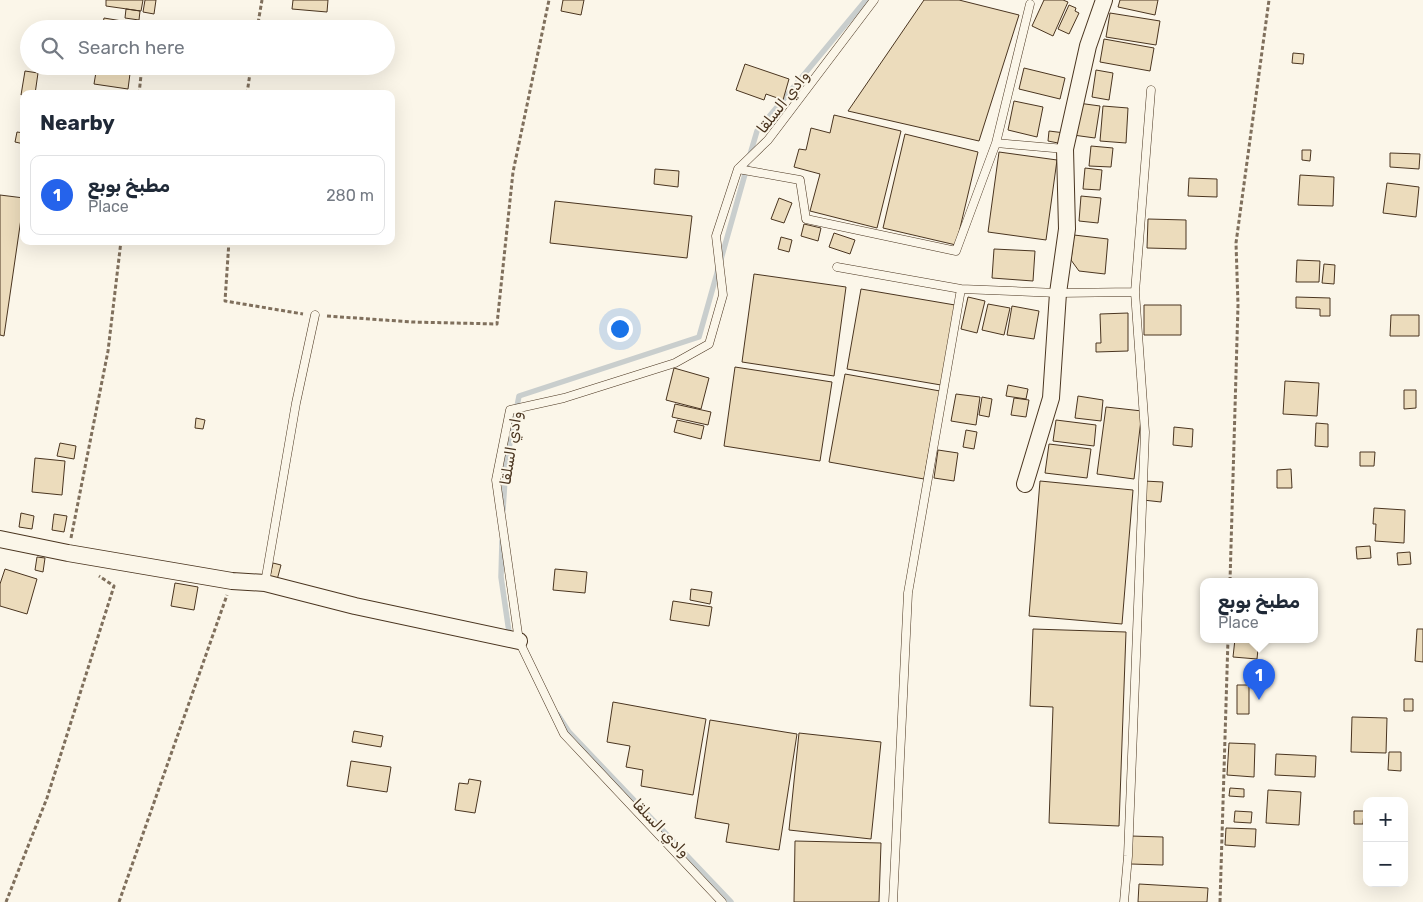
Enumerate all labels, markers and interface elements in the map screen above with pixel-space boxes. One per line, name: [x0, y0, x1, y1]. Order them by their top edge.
search box: [20, 20, 395, 75]
icon: search: [38, 34, 66, 62]
text: Search here: [78, 36, 185, 59]
water label: وادي السلقا: [753, 67, 814, 138]
text: Nearby: [40, 110, 115, 135]
text: مطبخ بوبع: [88, 174, 170, 197]
text: 1: [53, 186, 61, 205]
text: 280 m: [326, 186, 374, 205]
text: Place: [88, 197, 129, 216]
your location: [607, 316, 633, 342]
water label: وادي السلقا: [496, 410, 527, 486]
popup: [1200, 578, 1318, 643]
text: مطبخ بوبع: [1218, 590, 1300, 613]
text: Place: [1218, 613, 1259, 632]
pin: 1: [1243, 659, 1275, 700]
water label: وادي السلقا: [628, 795, 693, 862]
map controls: [1363, 797, 1408, 887]
button: +: [1363, 797, 1408, 842]
button: −: [1363, 842, 1408, 887]

